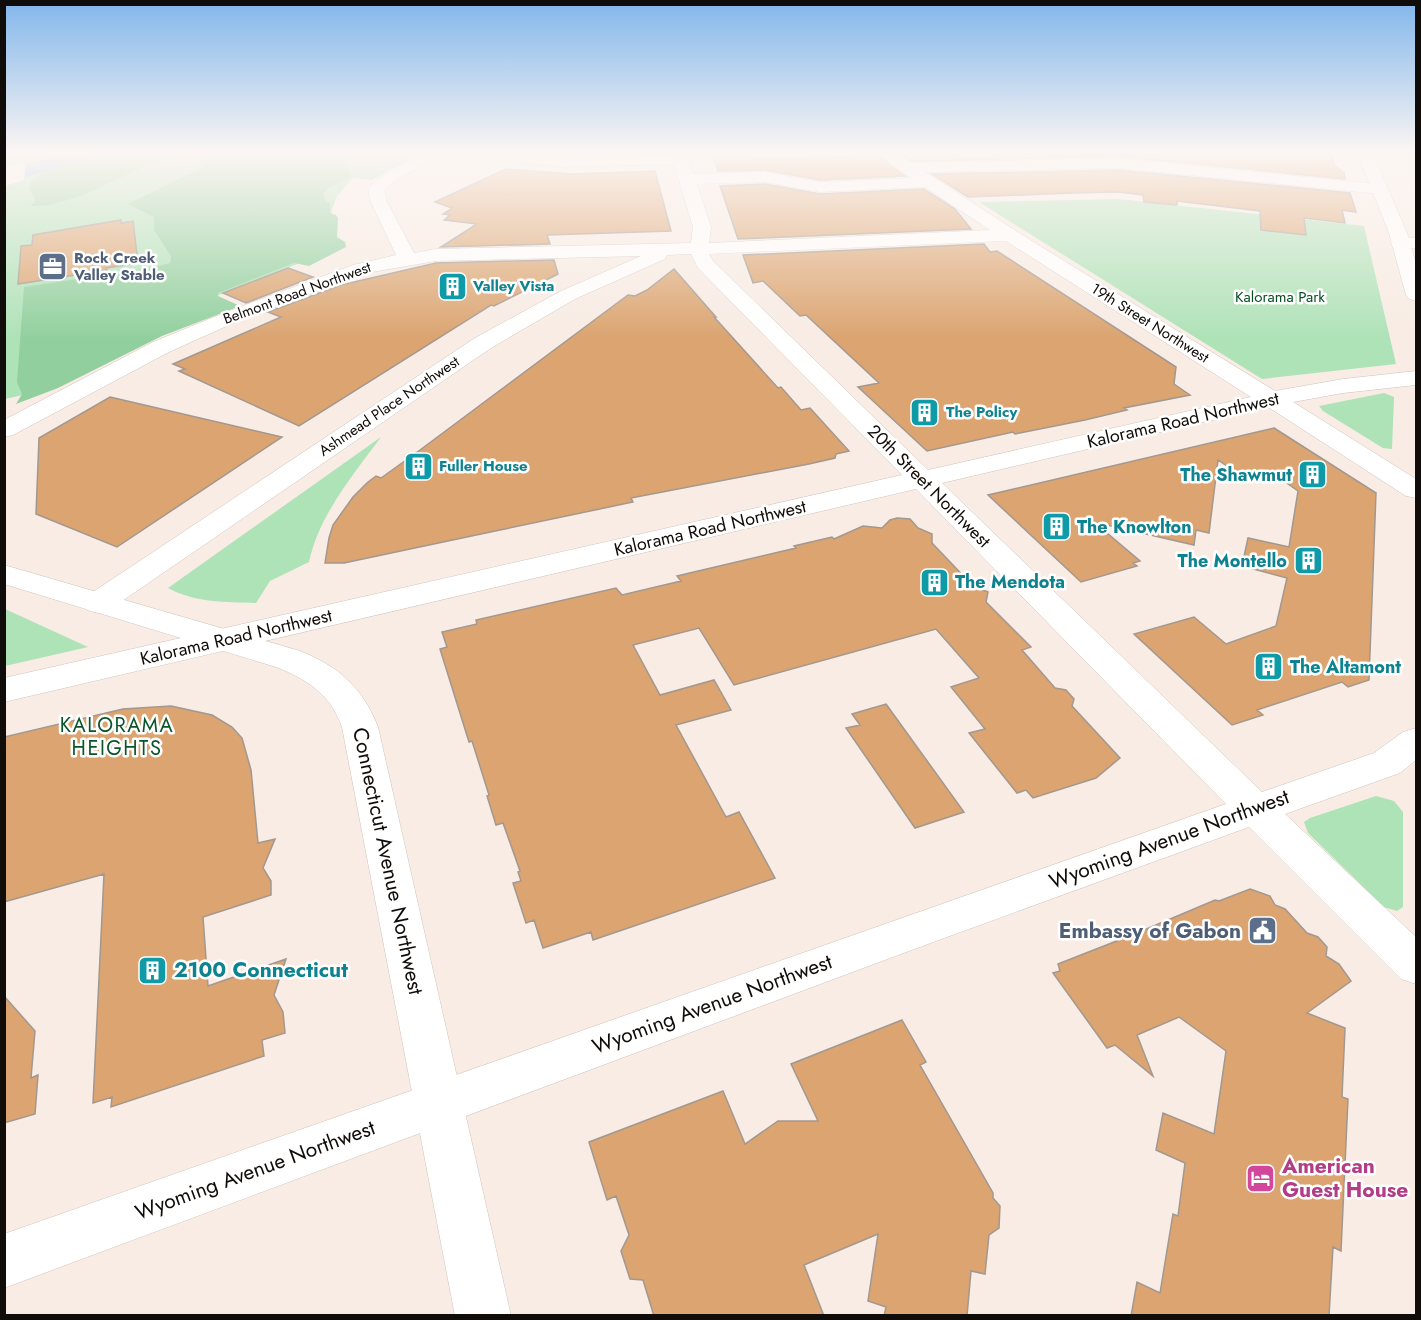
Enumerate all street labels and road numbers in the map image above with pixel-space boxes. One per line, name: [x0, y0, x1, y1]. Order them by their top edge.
street label: Belmont Road Northwest: [220, 256, 374, 330]
street label: 19th Street Northwest: [1087, 278, 1214, 368]
street label: Ashmead Place Northwest: [314, 350, 464, 461]
street label: Kalorama Road Northwest: [1084, 385, 1282, 455]
street label: 20th Street Northwest: [861, 418, 997, 554]
street label: Kalorama Road Northwest: [611, 493, 809, 563]
street label: Kalorama Road Northwest: [137, 602, 335, 672]
street label: Connecticut Avenue Northwest: [345, 725, 431, 997]
street label: Wyoming Avenue Northwest: [1045, 782, 1293, 896]
street label: Wyoming Avenue Northwest: [588, 947, 836, 1061]
street label: Wyoming Avenue Northwest: [131, 1113, 379, 1227]

